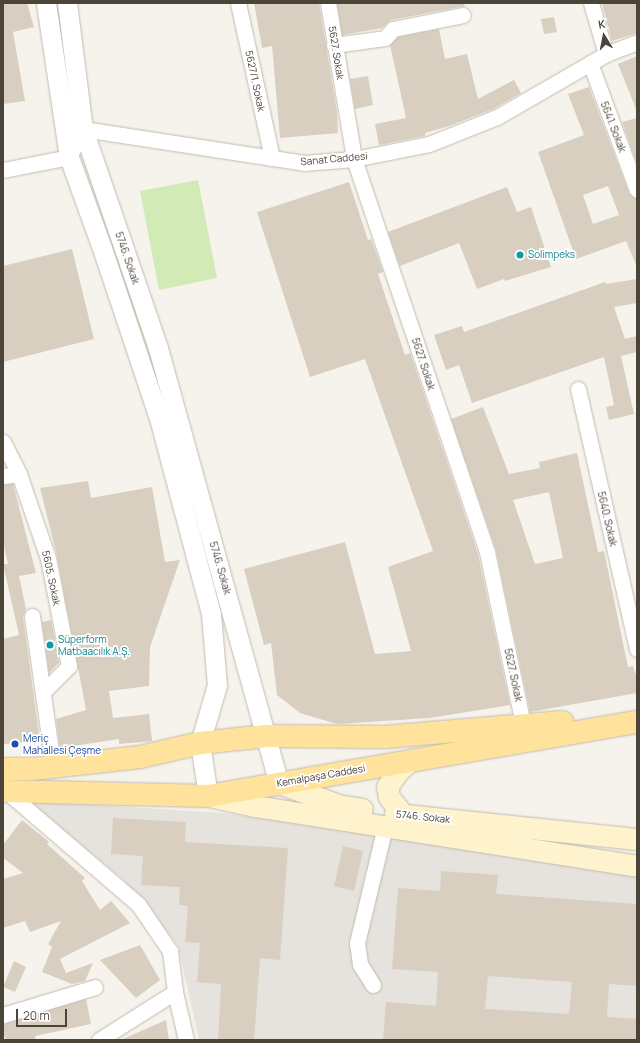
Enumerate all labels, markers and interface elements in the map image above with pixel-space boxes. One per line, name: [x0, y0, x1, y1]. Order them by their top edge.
north arrow: [584, 16, 624, 56]
text: K: [597, 16, 607, 32]
street label: 5627. Sokak: [326, 25, 346, 81]
street label: 5627/1. Sokak: [243, 49, 267, 113]
street label: 5641. Sokak: [598, 100, 628, 154]
street label: Sanat Caddesi: [300, 150, 368, 168]
street label: 5746. Sokak: [112, 230, 142, 286]
place label: Solimpeks: [528, 249, 575, 261]
marker: Solimpeks: [515, 250, 525, 260]
street label: 5627. Sokak: [409, 336, 437, 392]
street label: 5640. Sokak: [595, 490, 619, 548]
street label: 5746. Sokak: [207, 540, 233, 596]
street label: 5605. Sokak: [39, 549, 63, 607]
place label: Süperform Matbaacılık A.Ş.: [58, 633, 130, 656]
marker: Süperform Matbaacılık A.Ş.: [45, 640, 55, 650]
street label: 5627. Sokak: [502, 647, 524, 703]
place label: Meriç Mahallesi Çeşme: [23, 732, 101, 756]
marker: Meriç Mahallesi Çeşme: [10, 739, 20, 749]
street label: Kemalpaşa Caddesi: [276, 762, 366, 790]
street label: 5746. Sokak: [395, 808, 451, 826]
scale bar: [18, 1001, 69, 1027]
text: 20 m: [23, 1007, 50, 1024]

